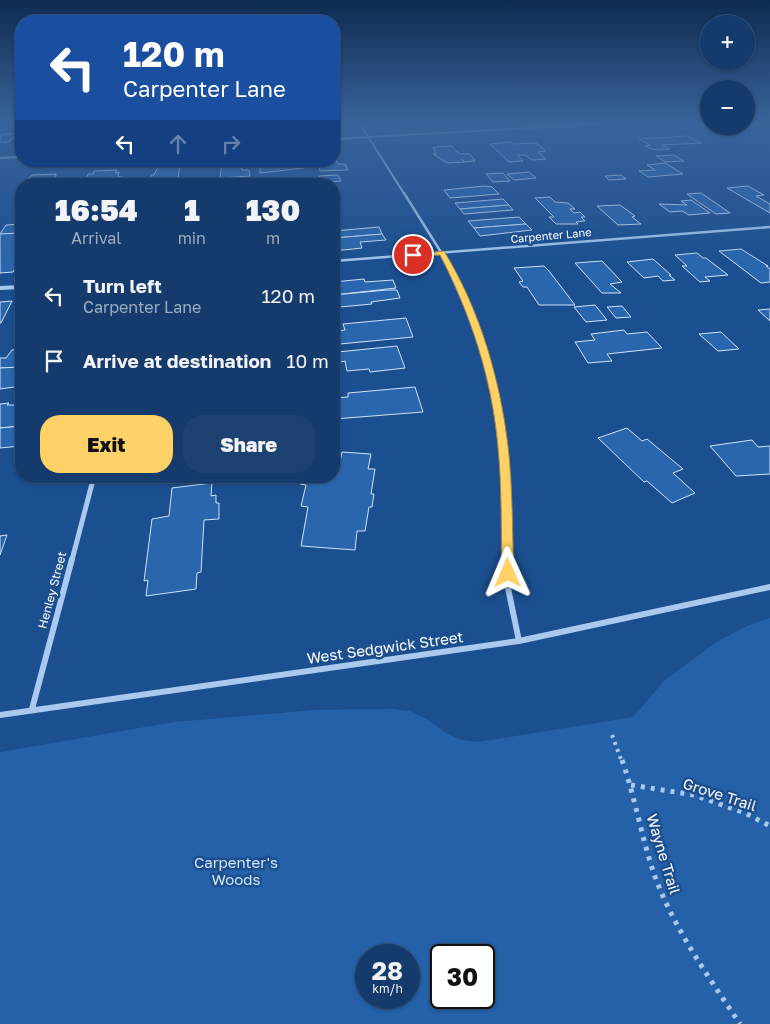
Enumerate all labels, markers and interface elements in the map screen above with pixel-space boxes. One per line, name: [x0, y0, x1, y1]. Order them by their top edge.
map controls: [700, 15, 755, 135]
button: +: [700, 15, 755, 70]
text: 120 m: [123, 33, 225, 75]
icon: left: [40, 35, 105, 100]
text: Carpenter Lane: [123, 75, 286, 102]
button: −: [700, 80, 755, 135]
icon: left: [111, 130, 139, 158]
icon: ahead: [164, 130, 192, 158]
icon: right: [217, 130, 245, 158]
text: 16:54: [55, 192, 138, 228]
text: 1: [184, 192, 200, 228]
text: 130: [246, 192, 300, 228]
street label: Carpenter Lane: [510, 225, 592, 245]
text: Arrival: [71, 228, 121, 248]
text: min: [178, 228, 206, 248]
text: m: [266, 228, 280, 248]
pin: [392, 234, 434, 276]
icon: arrive: [399, 241, 427, 269]
text: Turn left: [83, 274, 162, 297]
icon: left: [40, 282, 68, 310]
text: 120 m: [261, 284, 315, 307]
text: Carpenter Lane: [83, 297, 201, 317]
icon: arrive: [40, 347, 68, 375]
text: Arrive at destination: [83, 349, 271, 372]
text: 10 m: [286, 349, 329, 372]
button: Exit: [40, 415, 173, 473]
button: Share: [183, 415, 315, 473]
position arrow: [481, 546, 533, 598]
street label: Henley Street: [35, 550, 70, 630]
street label: West Sedgwick Street: [306, 627, 464, 667]
street label: Grove Trail: [681, 774, 759, 814]
street label: Wayne Trail: [643, 812, 685, 897]
park label: Carpenter's Woods: [194, 853, 278, 888]
speed limit sign: 30: [430, 944, 495, 1009]
text: 28: [372, 955, 403, 986]
text: km/h: [372, 981, 403, 996]

